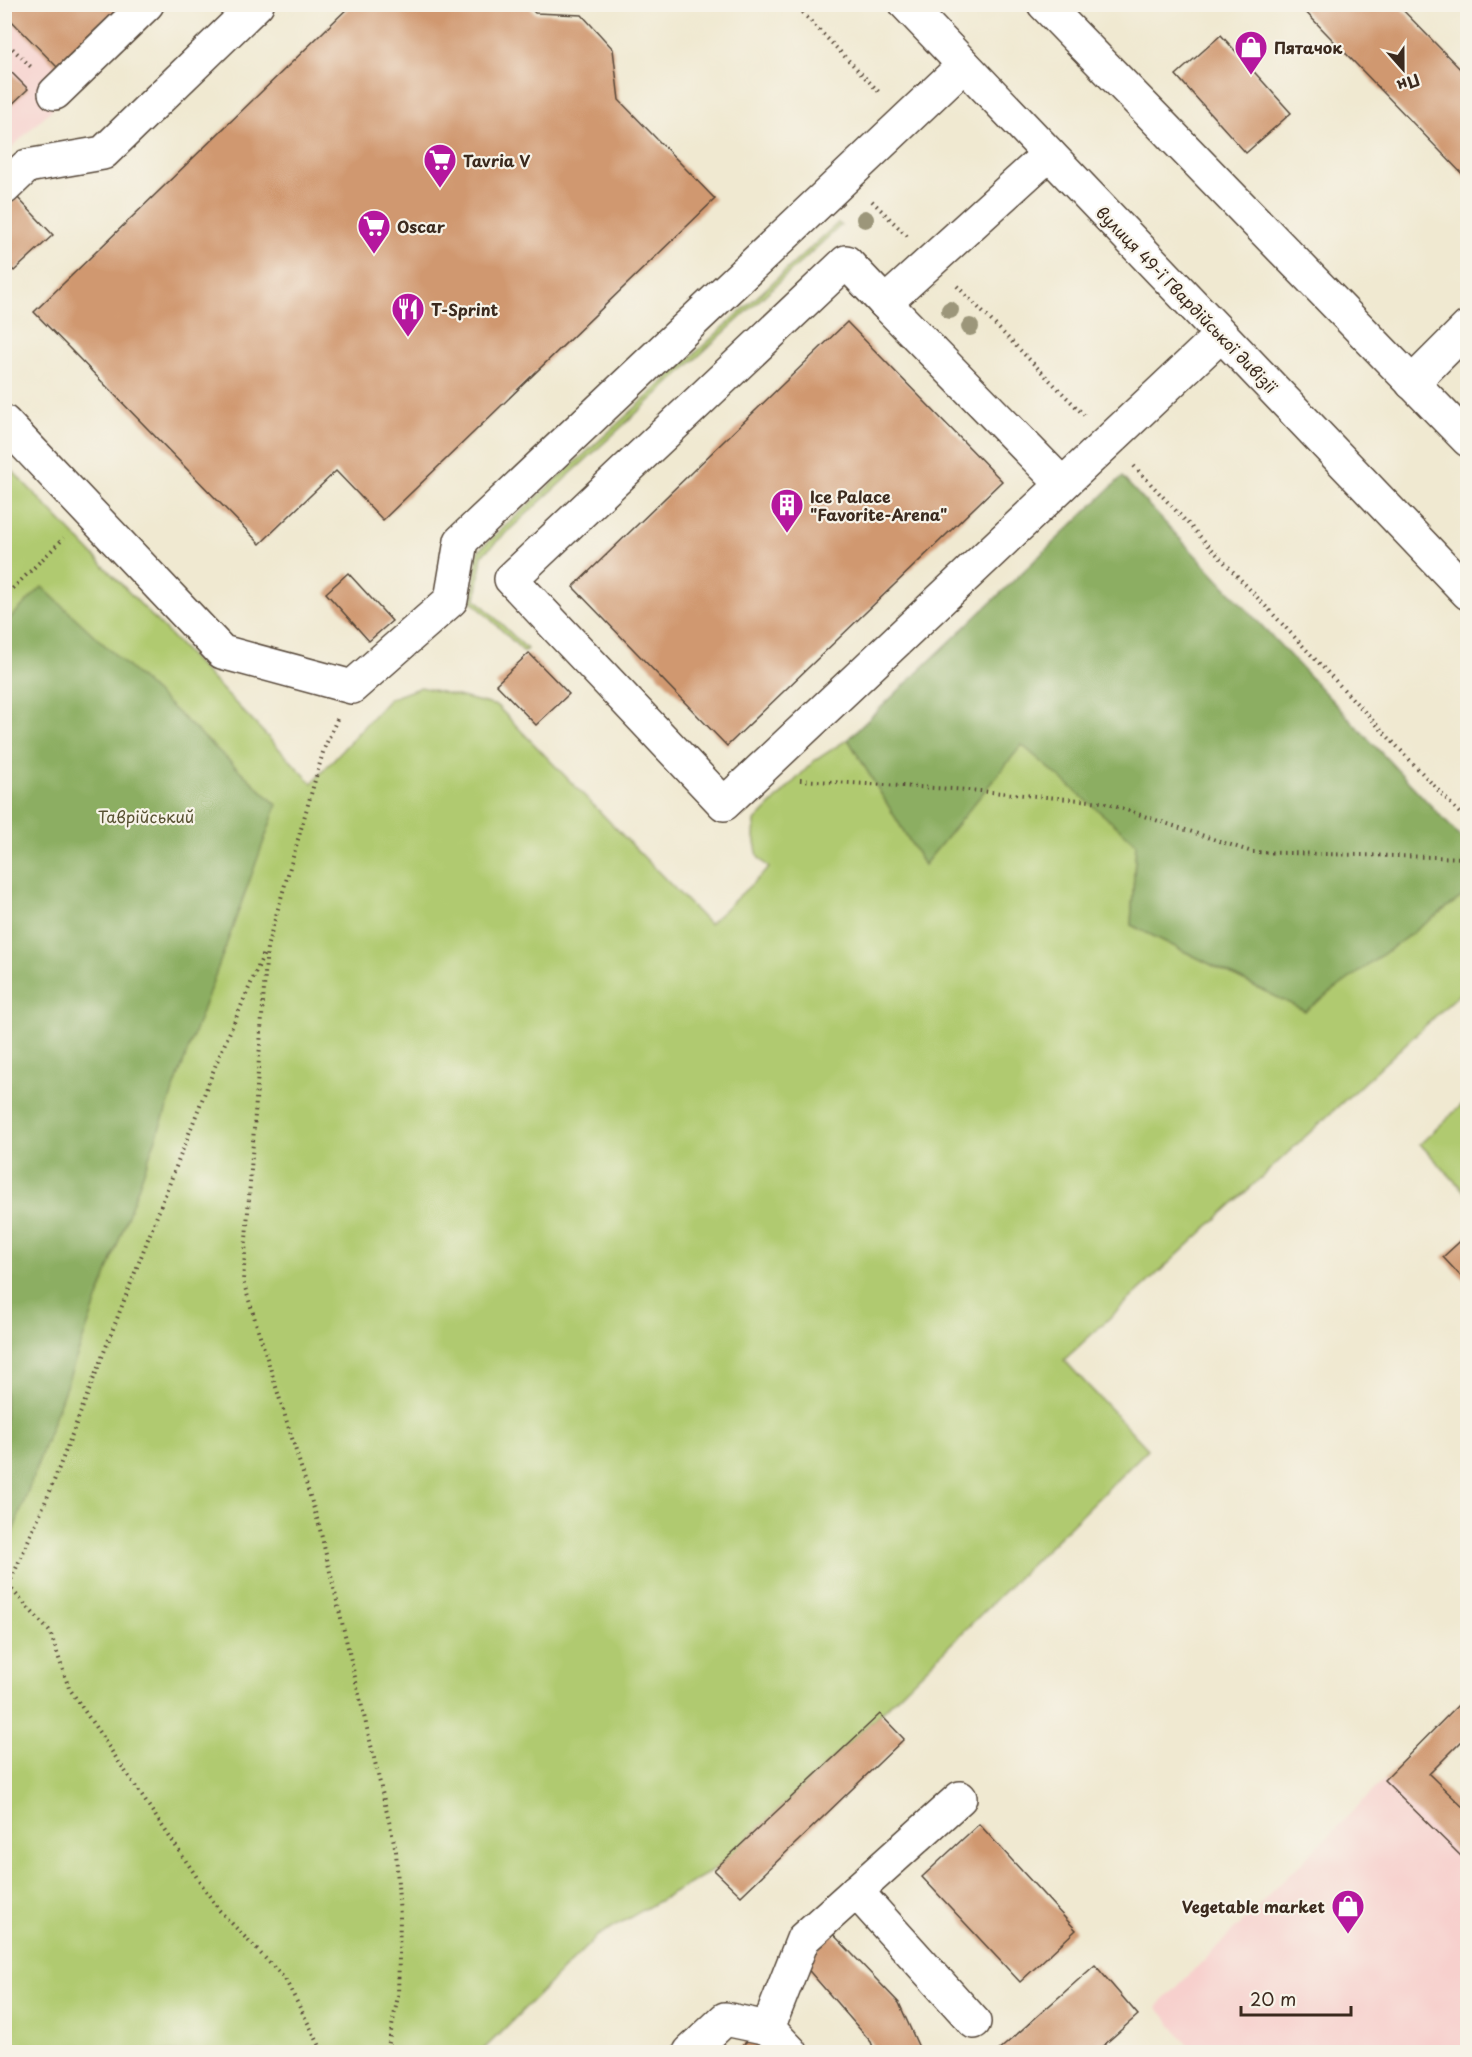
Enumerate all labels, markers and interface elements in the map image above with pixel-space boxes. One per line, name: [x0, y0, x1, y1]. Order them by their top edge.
shop icon: Пятачок: [1233, 29, 1269, 76]
place label: Пятачок: [1274, 35, 1343, 59]
north arrow: [1373, 39, 1433, 99]
text: Пн: [1394, 69, 1424, 99]
supermarket icon: Tavria V: [422, 142, 458, 189]
place label: Tavria V: [463, 148, 530, 172]
street label: вулиця 49-ї Гвардійської дивізії: [1091, 200, 1284, 399]
supermarket icon: Oscar: [356, 208, 392, 255]
place label: Oscar: [397, 214, 446, 238]
restaurant icon: T-Sprint: [390, 291, 426, 338]
place label: T-Sprint: [431, 297, 499, 321]
place label: Ice Palace "Favorite-Arena": [810, 484, 947, 526]
building icon: Ice Palace "Favorite-Arena": [769, 487, 805, 534]
park label: Таврійський: [98, 804, 194, 828]
shop icon: Vegetable market: [1330, 1888, 1366, 1935]
place label: Vegetable market: [1182, 1894, 1325, 1918]
scale bar: [1241, 1979, 1350, 2017]
text: 20 m: [1250, 1985, 1296, 2012]

